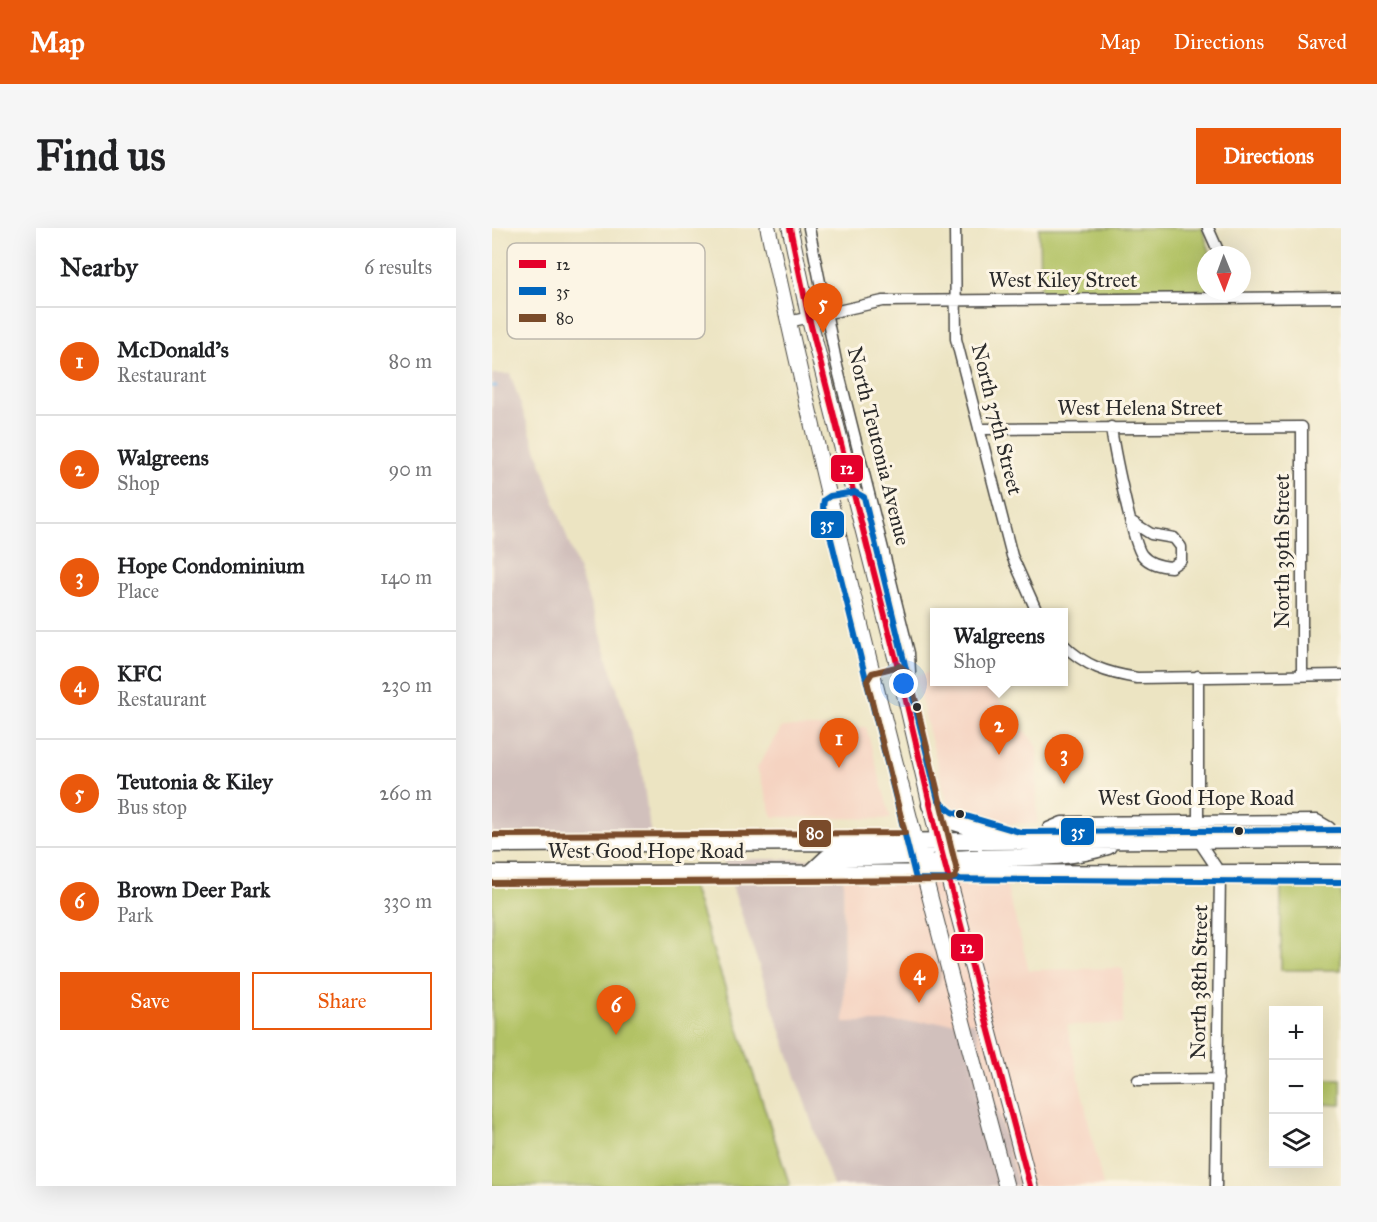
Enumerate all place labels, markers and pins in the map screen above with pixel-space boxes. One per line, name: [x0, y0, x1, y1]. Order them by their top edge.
pin: 5: [804, 284, 842, 333]
unlabelled marker: [911, 701, 923, 713]
pin: 2: [980, 706, 1018, 755]
pin: 1: [820, 718, 858, 768]
pin: 3: [1044, 734, 1084, 784]
unlabelled marker: [954, 808, 966, 820]
unlabelled marker: [1233, 825, 1245, 837]
pin: 4: [900, 954, 938, 1003]
pin: 6: [596, 986, 636, 1035]

